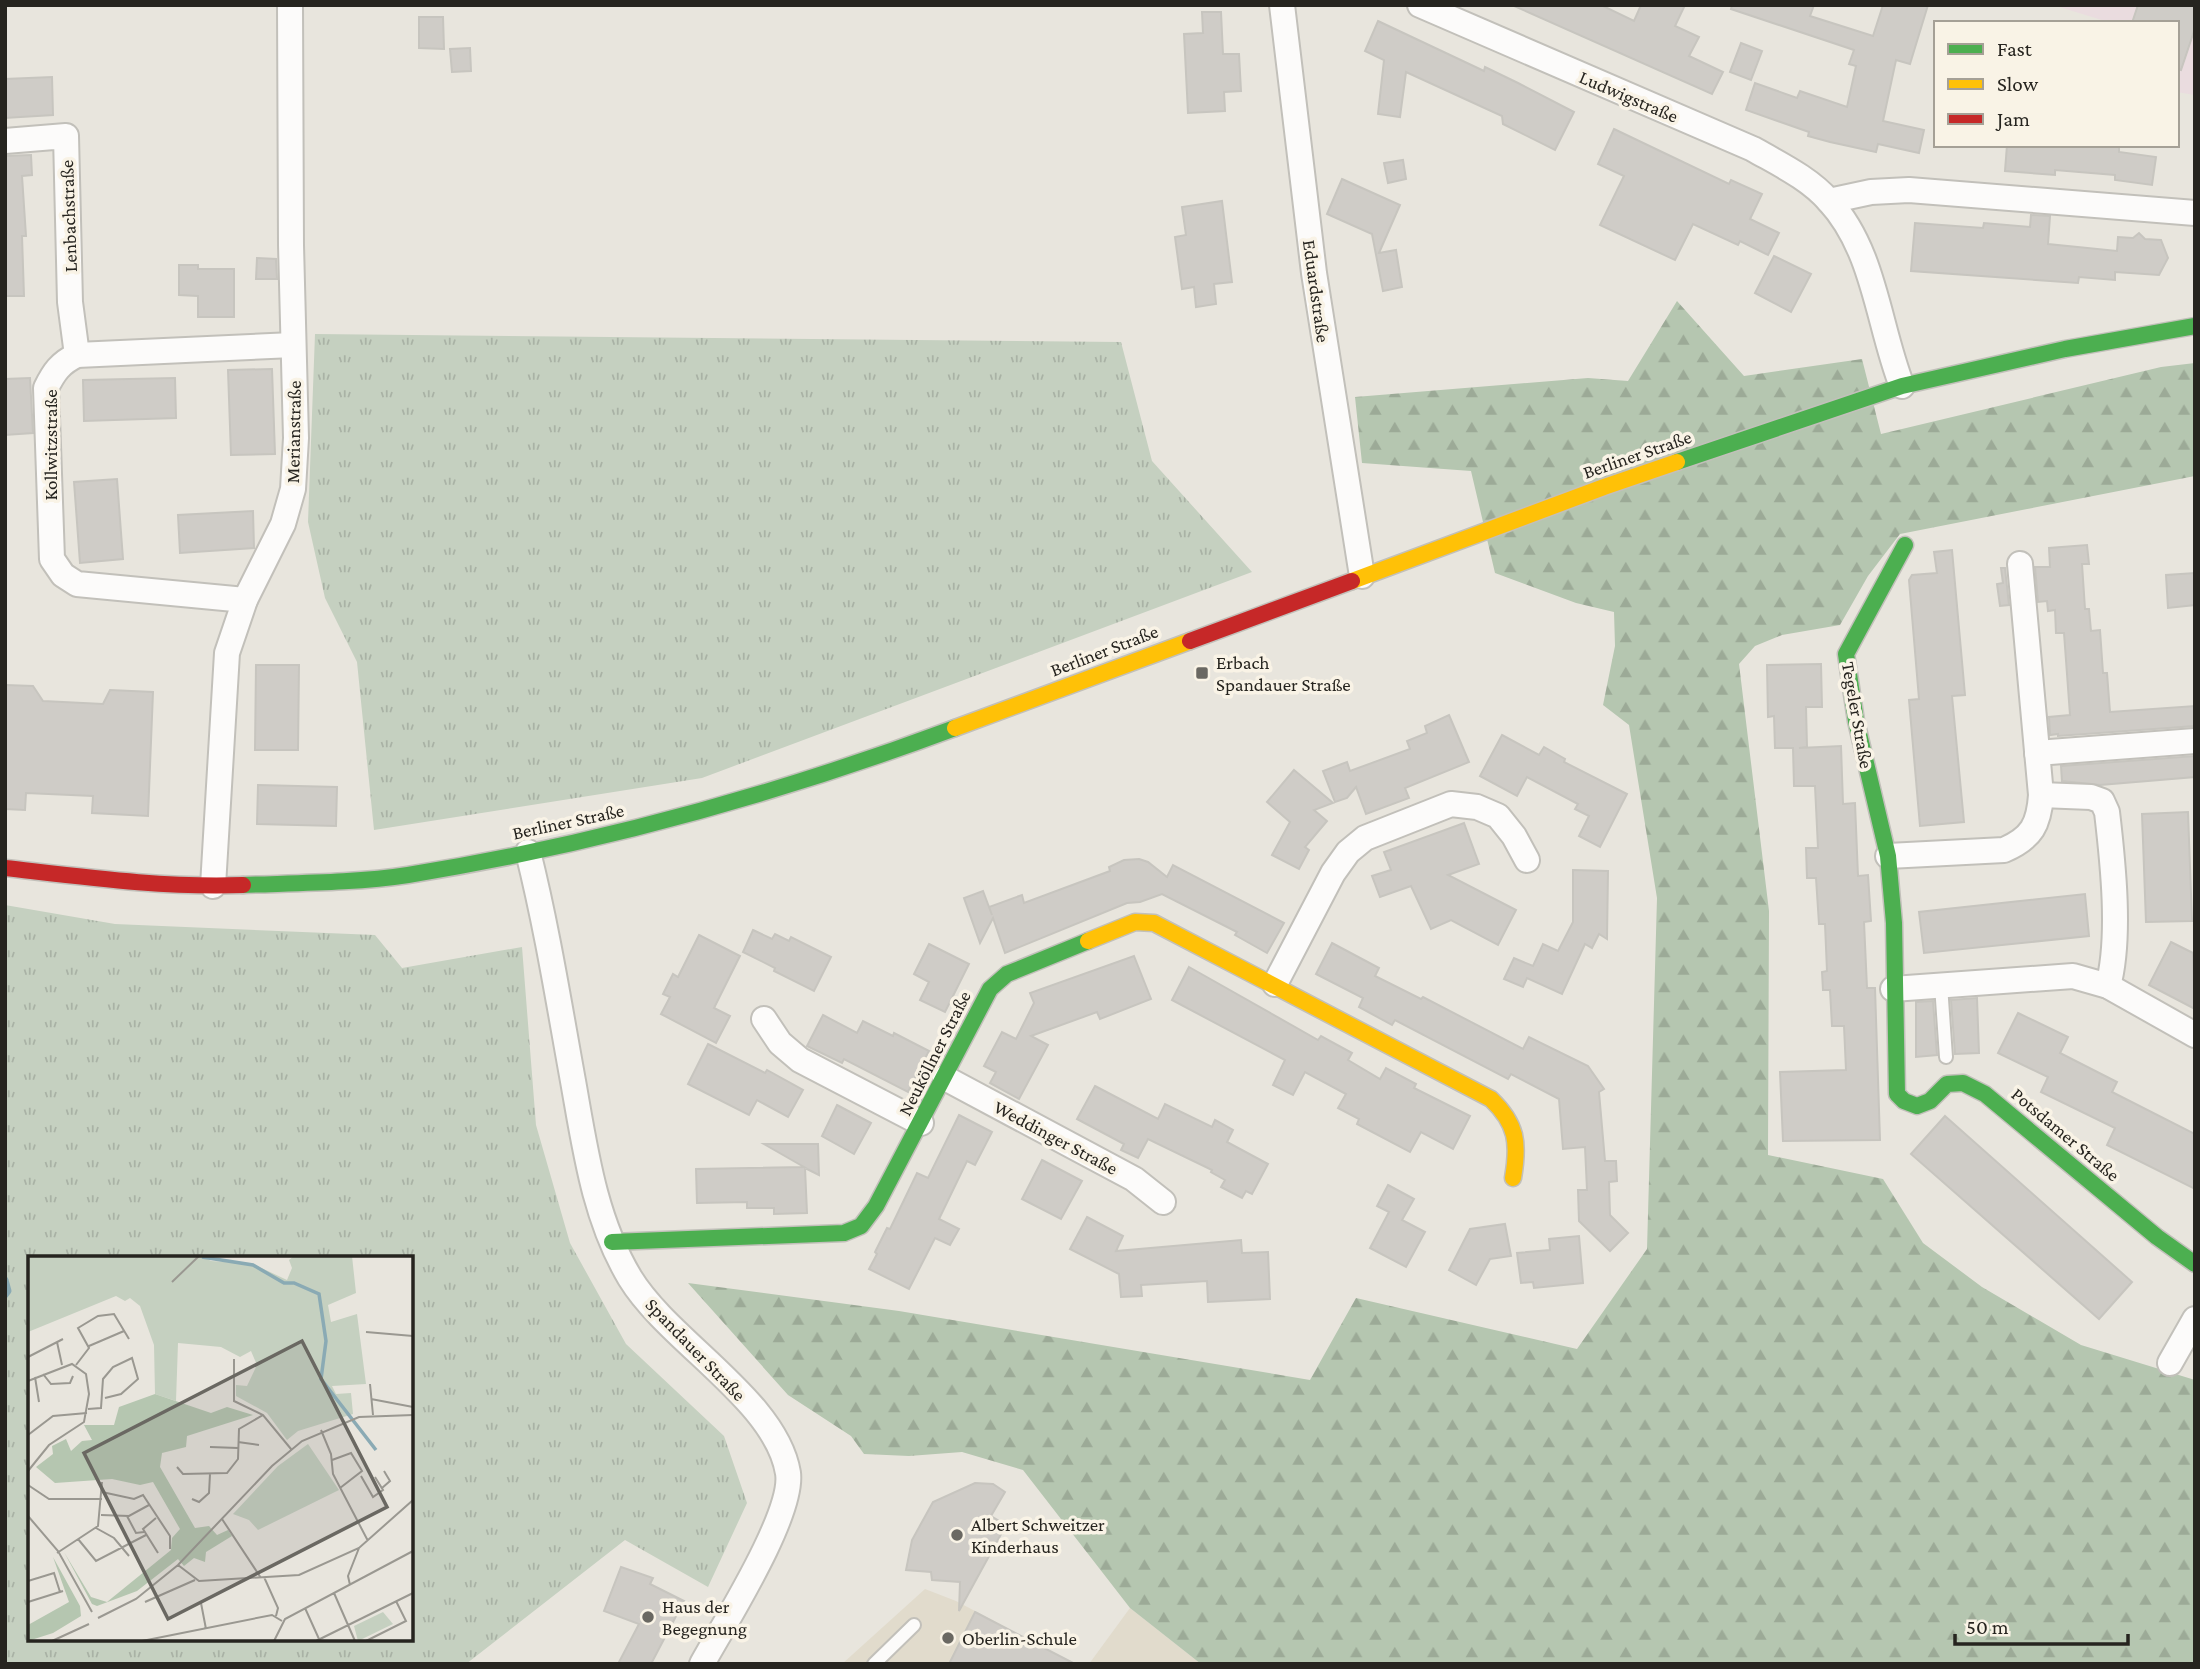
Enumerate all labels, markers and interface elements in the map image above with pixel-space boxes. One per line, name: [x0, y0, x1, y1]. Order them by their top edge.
legend: [1934, 21, 2179, 147]
text: Fast: [1997, 37, 2033, 61]
street label: Ludwigstraße: [1576, 66, 1681, 127]
text: Slow: [1997, 72, 2039, 96]
text: Jam: [1995, 107, 2030, 131]
street label: Lenbachstraße: [56, 159, 81, 273]
street label: Eduardstraße: [1299, 238, 1334, 344]
street label: Merianstraße: [282, 380, 305, 484]
street label: Kollwitzstraße: [40, 389, 61, 501]
street label: Berliner Straße: [1580, 426, 1694, 483]
street label: Berliner Straße: [1047, 620, 1161, 681]
place label: Erbach Spandauer Straße: [1216, 652, 1351, 695]
street label: Tegeler Straße: [1838, 660, 1877, 770]
marker: Erbach Spandauer Straße: [1194, 665, 1210, 681]
street label: Berliner Straße: [510, 799, 626, 844]
street label: Neuköllner Straße: [894, 987, 975, 1119]
street label: Potsdamer Straße: [2008, 1083, 2124, 1186]
street label: Weddinger Straße: [990, 1096, 1121, 1179]
inset map: [28, 1256, 413, 1641]
street label: Spandauer Straße: [641, 1294, 750, 1405]
place label: Albert Schweitzer Kinderhaus: [971, 1514, 1105, 1557]
marker: Albert Schweitzer Kinderhaus: [949, 1527, 965, 1543]
place label: Haus der Begegnung: [662, 1596, 747, 1639]
scale bar: [1955, 1602, 2128, 1646]
marker: Haus der Begegnung: [640, 1609, 656, 1625]
text: 50 m: [1966, 1615, 2009, 1639]
place label: Oberlin-Schule: [962, 1628, 1077, 1649]
marker: Oberlin-Schule: [940, 1630, 956, 1646]

